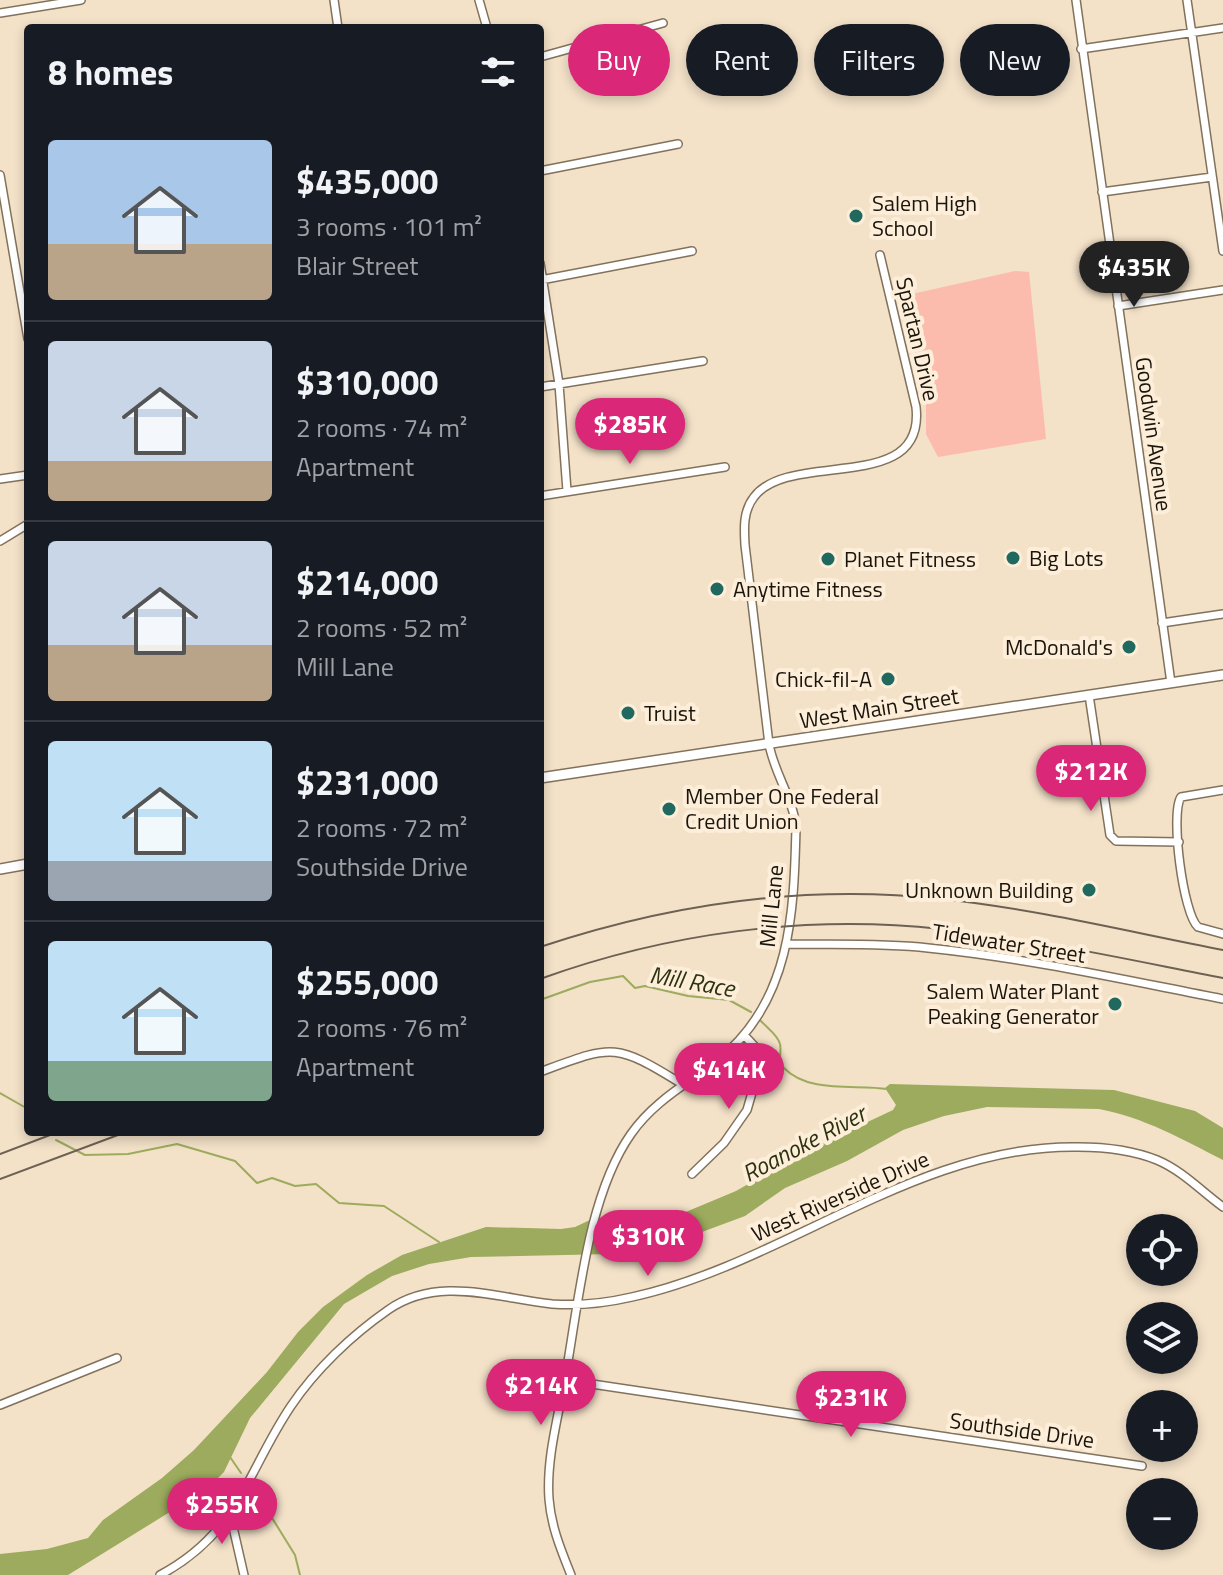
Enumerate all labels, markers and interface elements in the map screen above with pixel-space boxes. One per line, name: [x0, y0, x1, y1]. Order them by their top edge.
chip: Buy: [568, 24, 670, 96]
chip: Rent: [686, 24, 798, 96]
chip: Filters: [814, 24, 944, 96]
chip: New: [960, 24, 1070, 96]
text: 8 homes: [48, 46, 173, 98]
icon: filters: [476, 50, 520, 94]
text: $435,000: [296, 155, 438, 207]
icon: home: [112, 172, 208, 268]
place label: Salem High School: [872, 186, 977, 245]
text: 3 rooms · 101 m²: [296, 207, 482, 246]
marker: Salem High School: [847, 207, 865, 225]
pin: $435K: [1078, 241, 1190, 309]
text: Blair Street: [296, 246, 419, 285]
text: $435K: [1097, 247, 1171, 286]
street label: Spartan Drive: [887, 274, 949, 404]
street label: Goodwin Avenue: [1126, 355, 1182, 513]
text: $310,000: [296, 356, 438, 408]
icon: home: [112, 373, 208, 469]
pin: $285K: [574, 398, 686, 466]
text: $285K: [593, 404, 667, 443]
text: 2 rooms · 74 m²: [296, 408, 467, 447]
text: Apartment: [296, 447, 414, 486]
place label: Big Lots: [1029, 541, 1103, 575]
place label: Planet Fitness: [844, 542, 976, 576]
marker: Big Lots: [1004, 549, 1022, 567]
marker: Planet Fitness: [819, 550, 837, 568]
text: $214,000: [296, 556, 438, 608]
place label: Anytime Fitness: [733, 572, 883, 606]
icon: home: [112, 573, 208, 669]
marker: Anytime Fitness: [708, 580, 726, 598]
text: 2 rooms · 52 m²: [296, 608, 467, 647]
place label: McDonald's: [1005, 630, 1113, 664]
marker: McDonald's: [1120, 638, 1138, 656]
text: Mill Lane: [296, 647, 394, 686]
place label: Chick-fil-A: [775, 662, 872, 696]
marker: Chick-fil-A: [879, 670, 897, 688]
street label: West Main Street: [797, 679, 961, 737]
place label: Truist: [644, 696, 696, 730]
marker: Truist: [619, 704, 637, 722]
pin: $212K: [1035, 745, 1147, 813]
text: $212K: [1054, 751, 1128, 790]
text: $231,000: [296, 756, 438, 808]
icon: home: [112, 773, 208, 869]
place label: Member One Federal Credit Union: [685, 779, 879, 838]
marker: Member One Federal Credit Union: [660, 800, 678, 818]
text: 2 rooms · 72 m²: [296, 808, 467, 847]
text: Southside Drive: [296, 847, 468, 886]
street label: Mill Lane: [750, 863, 792, 949]
place label: Unknown Building: [905, 873, 1073, 907]
marker: Unknown Building: [1080, 881, 1098, 899]
street label: Tidewater Street: [930, 914, 1088, 972]
text: $255,000: [296, 956, 438, 1008]
water label: Mill Race: [647, 956, 739, 1006]
icon: home: [112, 973, 208, 1069]
place label: Salem Water Plant Peaking Generator: [927, 974, 1099, 1033]
marker: Salem Water Plant Peaking Generator: [1106, 995, 1124, 1013]
text: 2 rooms · 76 m²: [296, 1008, 467, 1047]
pin: $414K: [673, 1043, 785, 1111]
text: Apartment: [296, 1047, 414, 1086]
text: $414K: [692, 1049, 766, 1088]
water label: Roanoke River: [735, 1094, 875, 1191]
street label: West Riverside Drive: [746, 1142, 934, 1250]
pin: $310K: [592, 1210, 704, 1278]
map controls: [1126, 1214, 1198, 1550]
button: locate: [1126, 1214, 1198, 1286]
text: $310K: [611, 1216, 685, 1255]
button: layers: [1126, 1302, 1198, 1374]
pin: $214K: [485, 1359, 597, 1427]
text: $214K: [504, 1365, 578, 1404]
pin: $231K: [795, 1371, 907, 1439]
text: $231K: [814, 1377, 888, 1416]
button: +: [1126, 1390, 1198, 1462]
street label: Southside Drive: [948, 1403, 1096, 1457]
pin: $255K: [166, 1478, 278, 1546]
button: −: [1126, 1478, 1198, 1550]
text: $255K: [185, 1484, 259, 1523]

